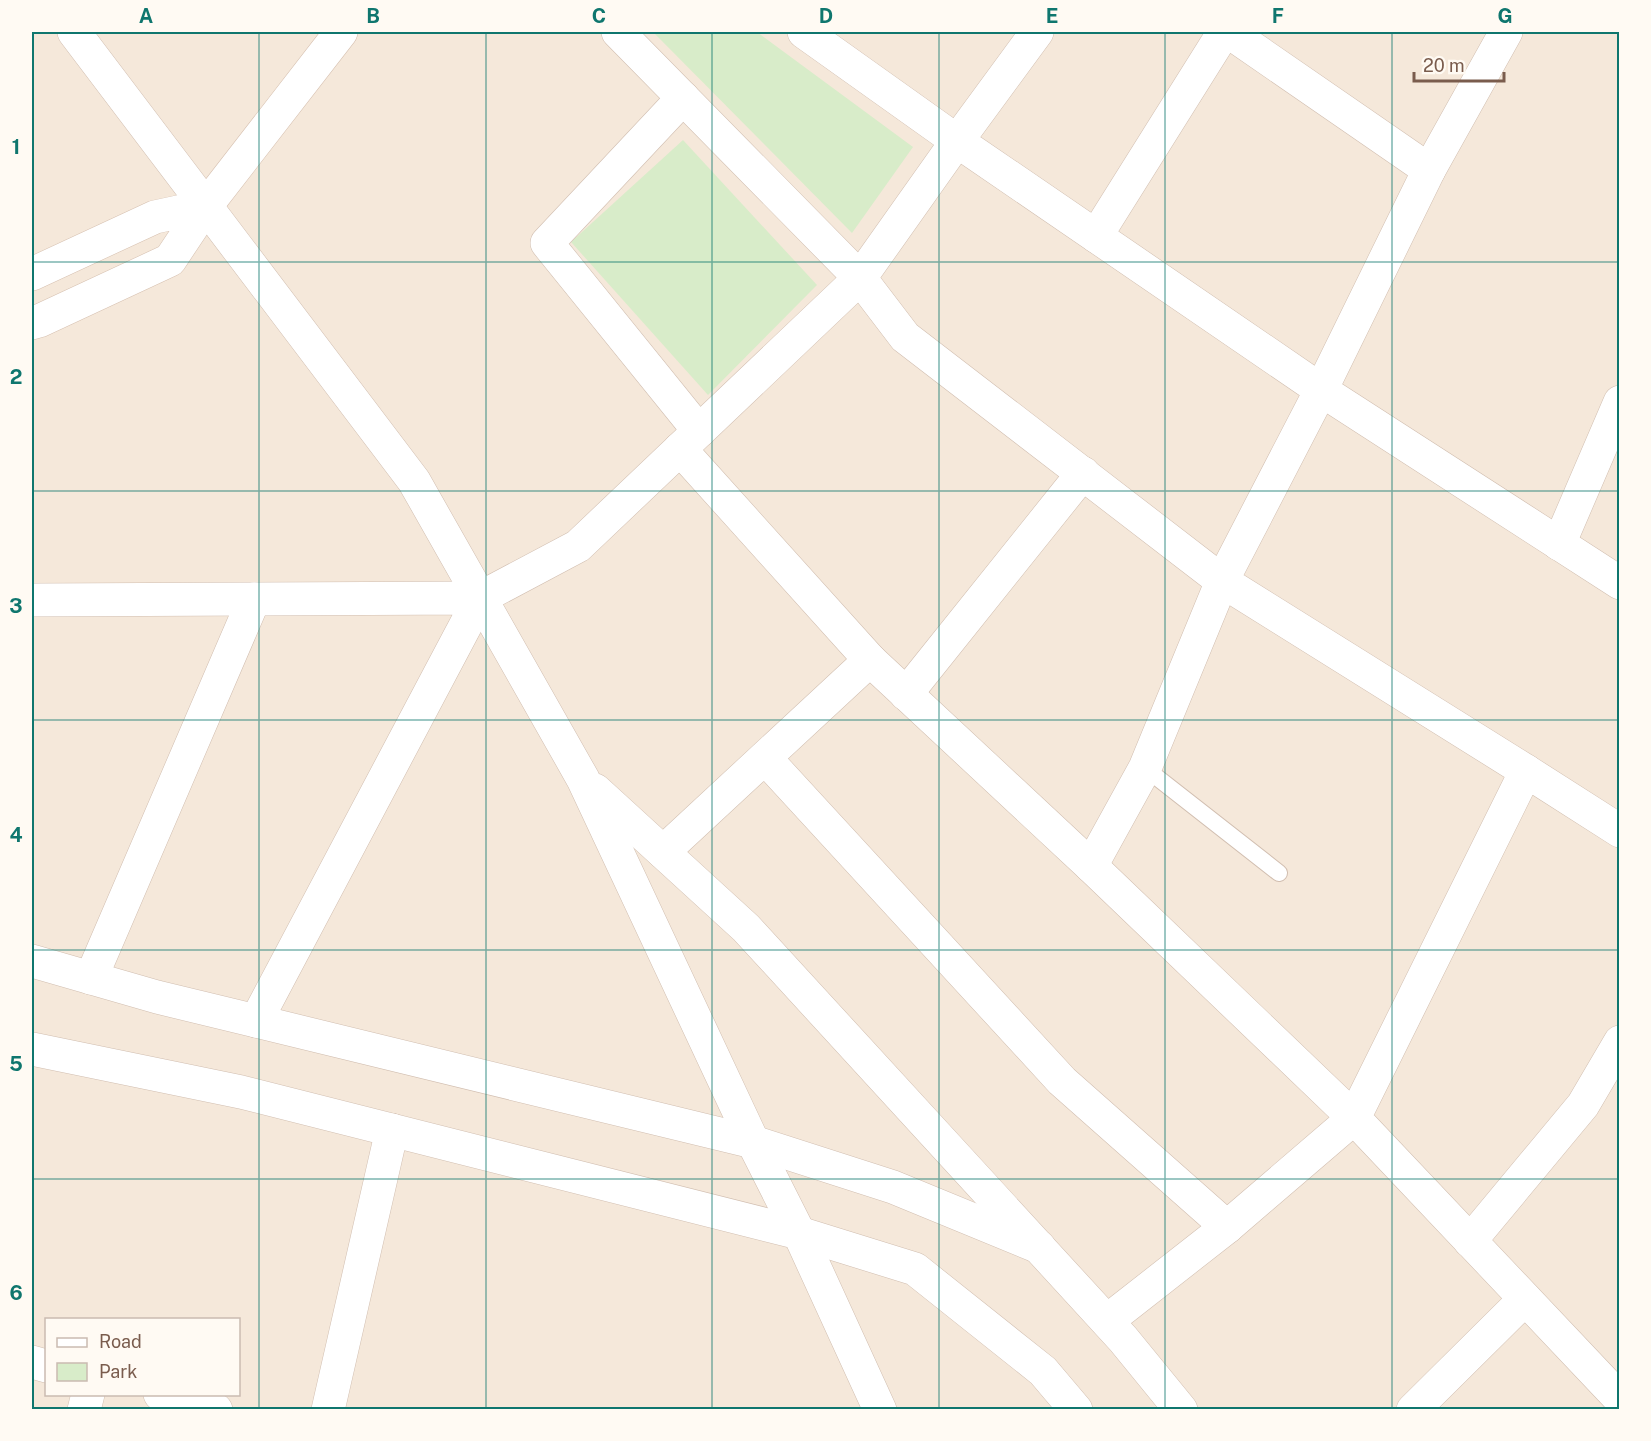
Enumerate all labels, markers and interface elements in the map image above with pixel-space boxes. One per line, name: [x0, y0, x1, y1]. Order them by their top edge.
text: A: [139, 4, 153, 28]
text: B: [366, 4, 380, 28]
text: C: [592, 4, 606, 28]
text: D: [819, 4, 833, 28]
text: E: [1046, 4, 1058, 28]
text: F: [1272, 4, 1284, 28]
text: G: [1497, 4, 1513, 28]
scale bar: [1414, 45, 1504, 83]
text: 20 m: [1423, 55, 1465, 76]
text: 1: [12, 135, 20, 159]
text: 2: [10, 365, 22, 389]
text: 3: [9, 594, 23, 618]
text: 4: [9, 823, 23, 847]
text: 5: [9, 1052, 23, 1076]
text: 6: [9, 1281, 23, 1305]
legend: [45, 1318, 240, 1396]
text: Road: [99, 1331, 142, 1352]
text: Park: [99, 1361, 137, 1382]

